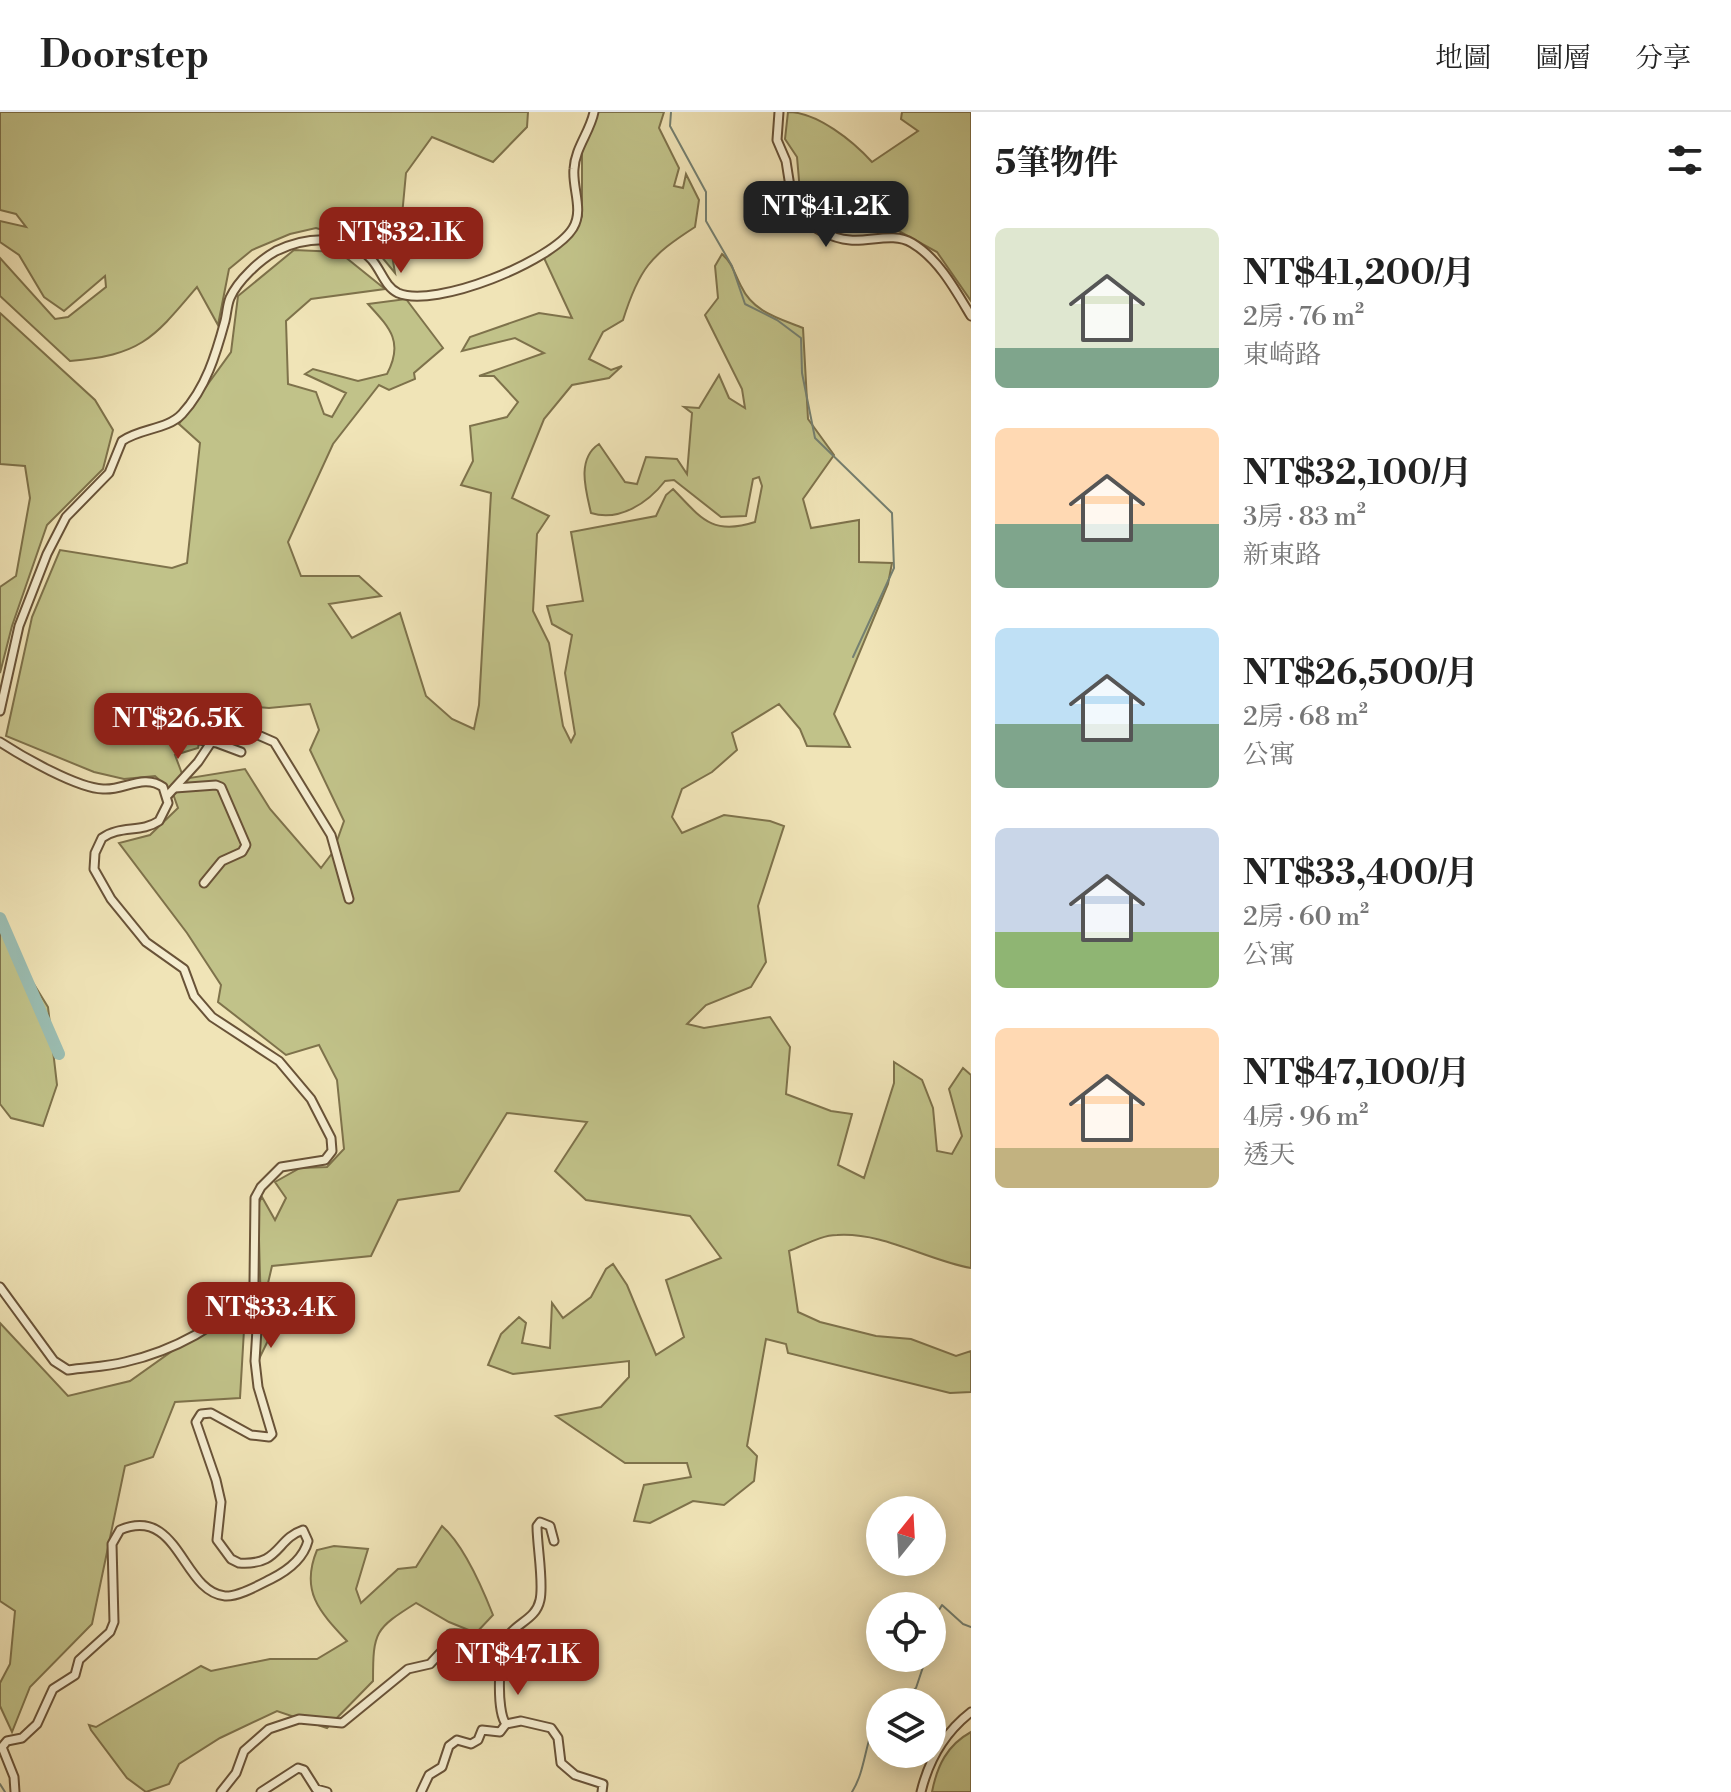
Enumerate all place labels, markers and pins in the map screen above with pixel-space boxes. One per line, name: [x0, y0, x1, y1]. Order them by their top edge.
pin: NT$41.2K: [743, 181, 909, 249]
pin: NT$32.1K: [318, 207, 484, 275]
pin: NT$26.5K: [95, 693, 261, 761]
pin: NT$33.4K: [188, 1282, 354, 1350]
pin: NT$47.1K: [435, 1629, 601, 1697]

